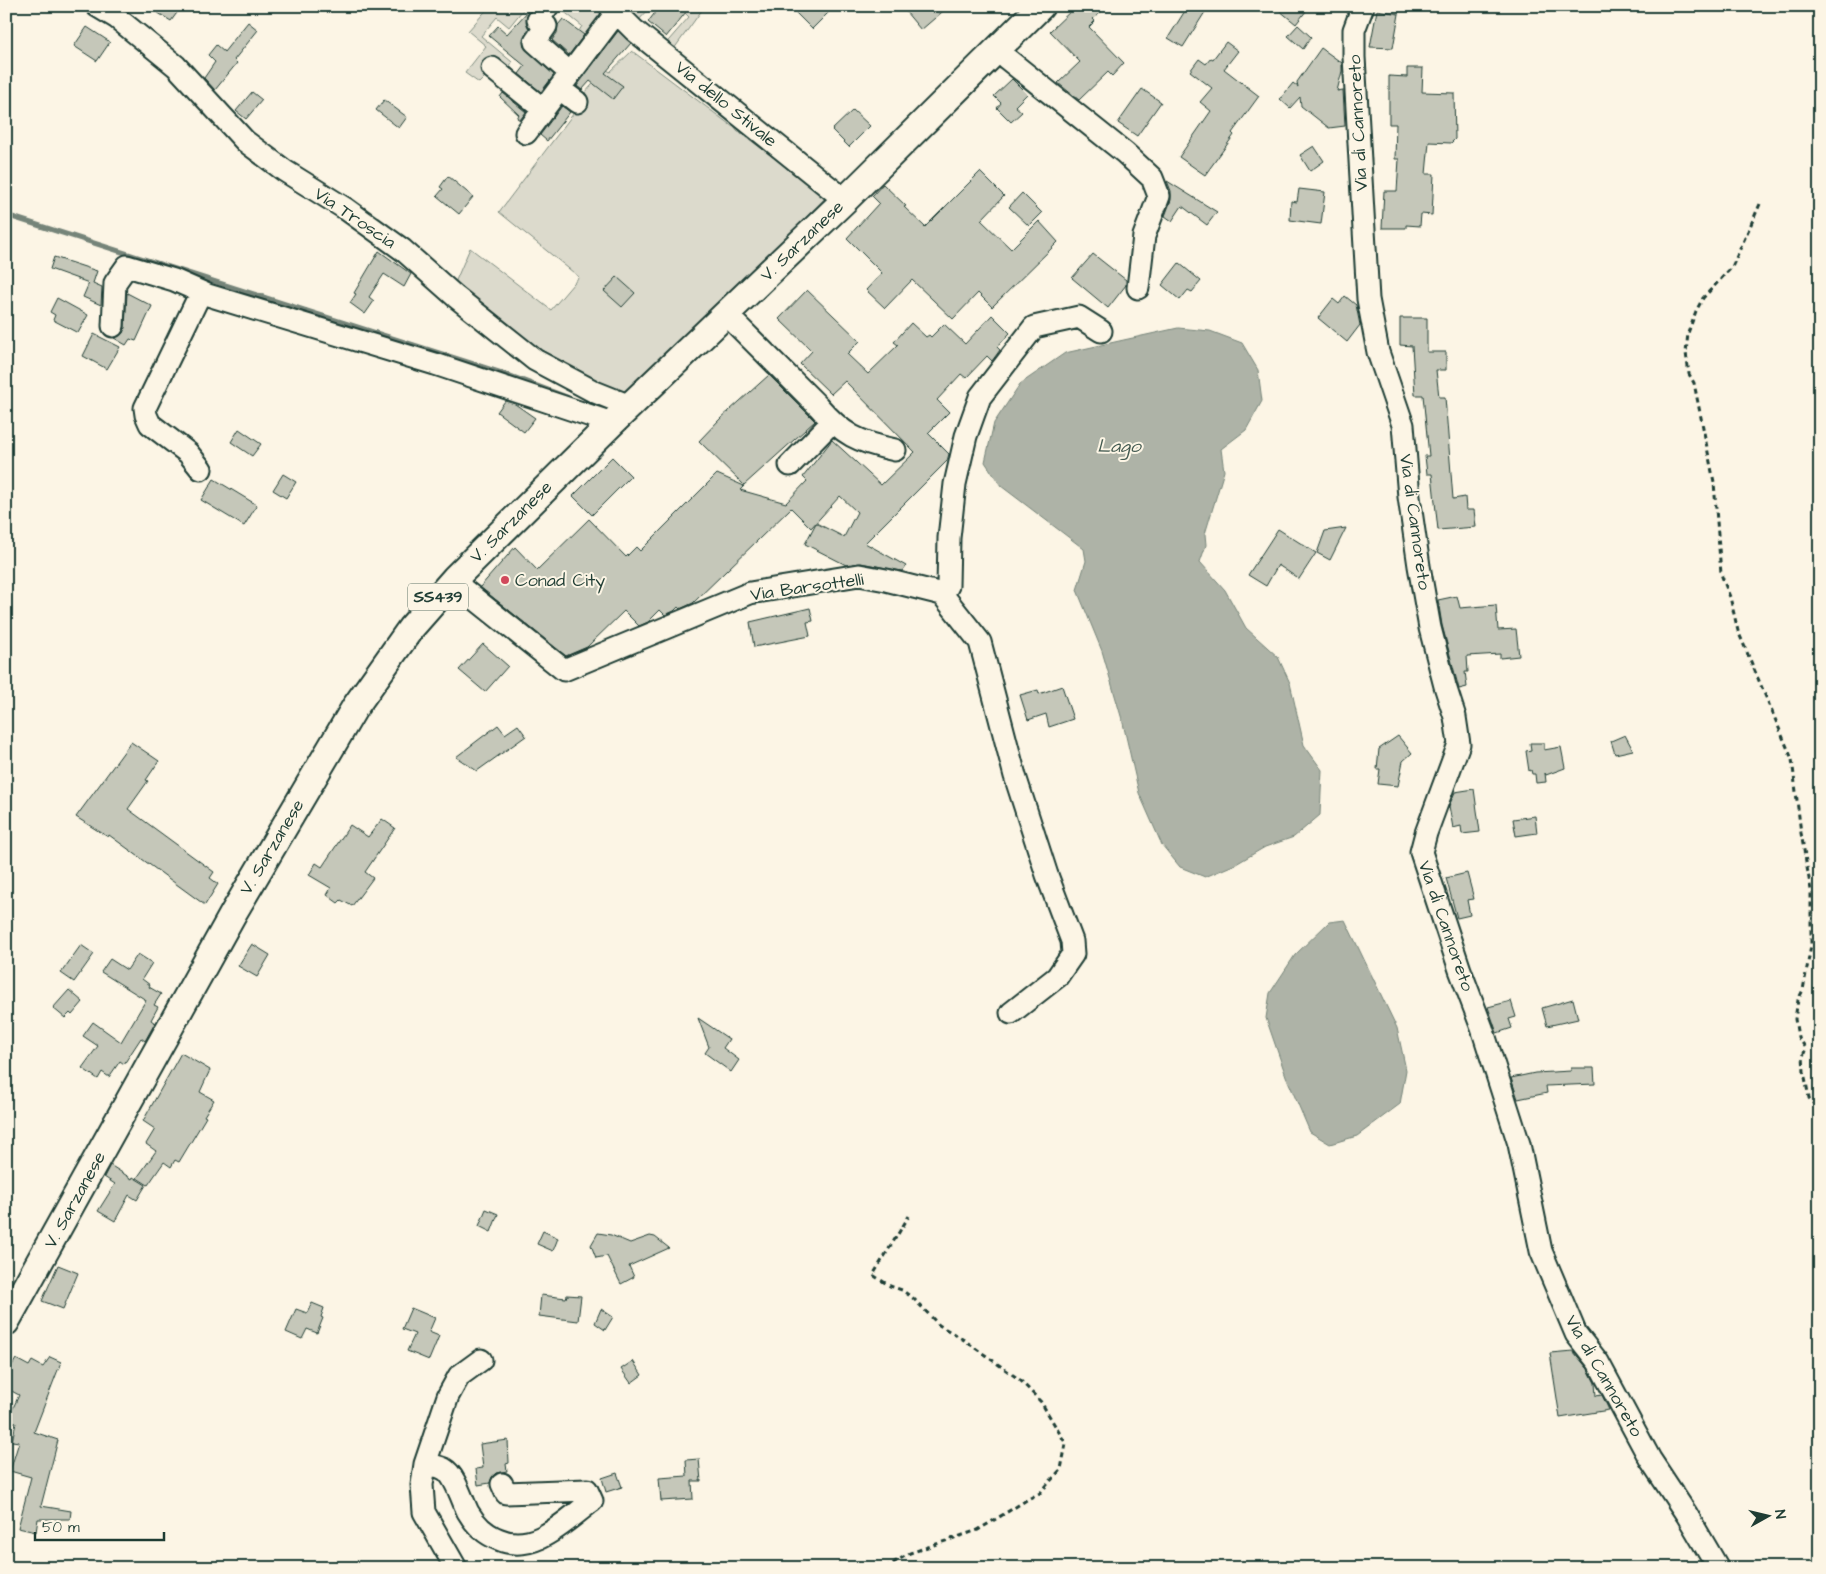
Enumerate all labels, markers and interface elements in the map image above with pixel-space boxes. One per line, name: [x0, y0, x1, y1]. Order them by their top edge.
street label: Via di Cannoreto: [1342, 54, 1374, 192]
street label: Via dello Stivale: [670, 55, 783, 153]
street label: Via Troscia: [309, 181, 401, 255]
street label: V. Sarzanese: [755, 195, 849, 287]
water label: Lago: [1097, 433, 1142, 460]
street label: Via di Cannoreto: [1393, 453, 1437, 591]
street label: V. Sarzanese: [464, 475, 558, 569]
street label: Via Barsottelli: [749, 567, 866, 607]
place label: Conad City: [515, 568, 605, 594]
marker: Conad City: [499, 574, 511, 586]
road number: SS439: [408, 584, 468, 610]
street label: V. Sarzanese: [234, 794, 310, 899]
street label: Via di Cannoreto: [1412, 857, 1480, 995]
street label: V. Sarzanese: [38, 1147, 112, 1253]
street label: Via di Cannoreto: [1559, 1311, 1649, 1441]
north arrow: [1744, 1492, 1794, 1542]
scale bar: [35, 1509, 164, 1541]
text: N: [1769, 1509, 1790, 1520]
text: 50 m: [42, 1517, 80, 1538]

